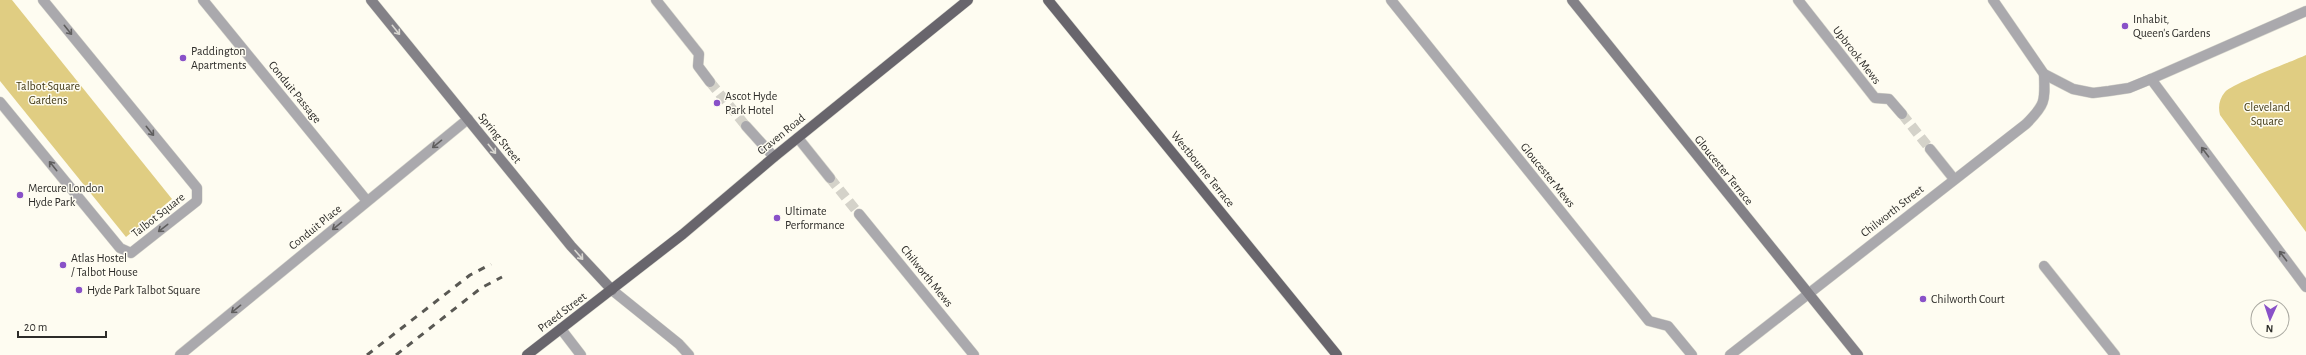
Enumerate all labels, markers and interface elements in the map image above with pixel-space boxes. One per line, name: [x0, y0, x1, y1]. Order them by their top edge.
place label: Inhabit, Queen's Gardens: [2133, 13, 2210, 40]
marker: Inhabit, Queen's Gardens: [2120, 21, 2130, 31]
street label: Upbrook Mews: [1831, 24, 1883, 86]
one-way arrow: [64, 25, 72, 36]
one-way arrow: [391, 25, 400, 36]
place label: Paddington Apartments: [191, 45, 247, 71]
marker: Paddington Apartments: [178, 53, 188, 63]
street label: Conduit Passage: [266, 59, 324, 125]
park label: Talbot Square Gardens: [16, 80, 80, 106]
place label: Ascot Hyde Park Hotel: [725, 90, 777, 116]
marker: Ascot Hyde Park Hotel: [712, 98, 722, 108]
park label: Cleveland Square: [2244, 101, 2290, 127]
street label: Spring Street: [476, 111, 524, 165]
street label: Craven Road: [755, 111, 807, 157]
one-way arrow: [146, 126, 155, 136]
street label: Westbourne Terrace: [1169, 129, 1237, 209]
street label: Gloucester Terrace: [1692, 133, 1756, 207]
one-way arrow: [432, 139, 443, 148]
street label: Gloucester Mews: [1518, 141, 1578, 209]
one-way arrow: [488, 144, 497, 154]
one-way arrow: [2201, 146, 2209, 157]
one-way arrow: [49, 161, 58, 172]
place label: Mercure London Hyde Park: [28, 182, 104, 209]
street label: Chilworth Street: [1858, 183, 1926, 239]
marker: Mercure London Hyde Park: [15, 190, 25, 200]
street label: Talbot Square: [129, 191, 187, 239]
street label: Conduit Place: [286, 202, 344, 252]
place label: Ultimate Performance: [785, 205, 845, 231]
marker: Ultimate Performance: [772, 213, 782, 223]
one-way arrow: [331, 222, 342, 230]
one-way arrow: [157, 223, 168, 232]
street label: Chilworth Mews: [899, 243, 955, 309]
one-way arrow: [574, 250, 584, 260]
one-way arrow: [2278, 250, 2287, 261]
place label: Atlas Hostel / Talbot House: [71, 252, 138, 278]
marker: Atlas Hostel / Talbot House: [58, 260, 68, 270]
place label: Hyde Park Talbot Square: [87, 284, 200, 297]
marker: Hyde Park Talbot Square: [74, 285, 84, 295]
street label: Praed Street: [535, 290, 589, 334]
place label: Chilworth Court: [1931, 293, 2005, 305]
marker: Chilworth Court: [1918, 294, 1928, 304]
north arrow: [2250, 299, 2290, 339]
one-way arrow: [231, 304, 242, 313]
scale bar: [18, 313, 106, 339]
text: 20 m: [24, 321, 47, 333]
text: N: [2265, 323, 2274, 334]

